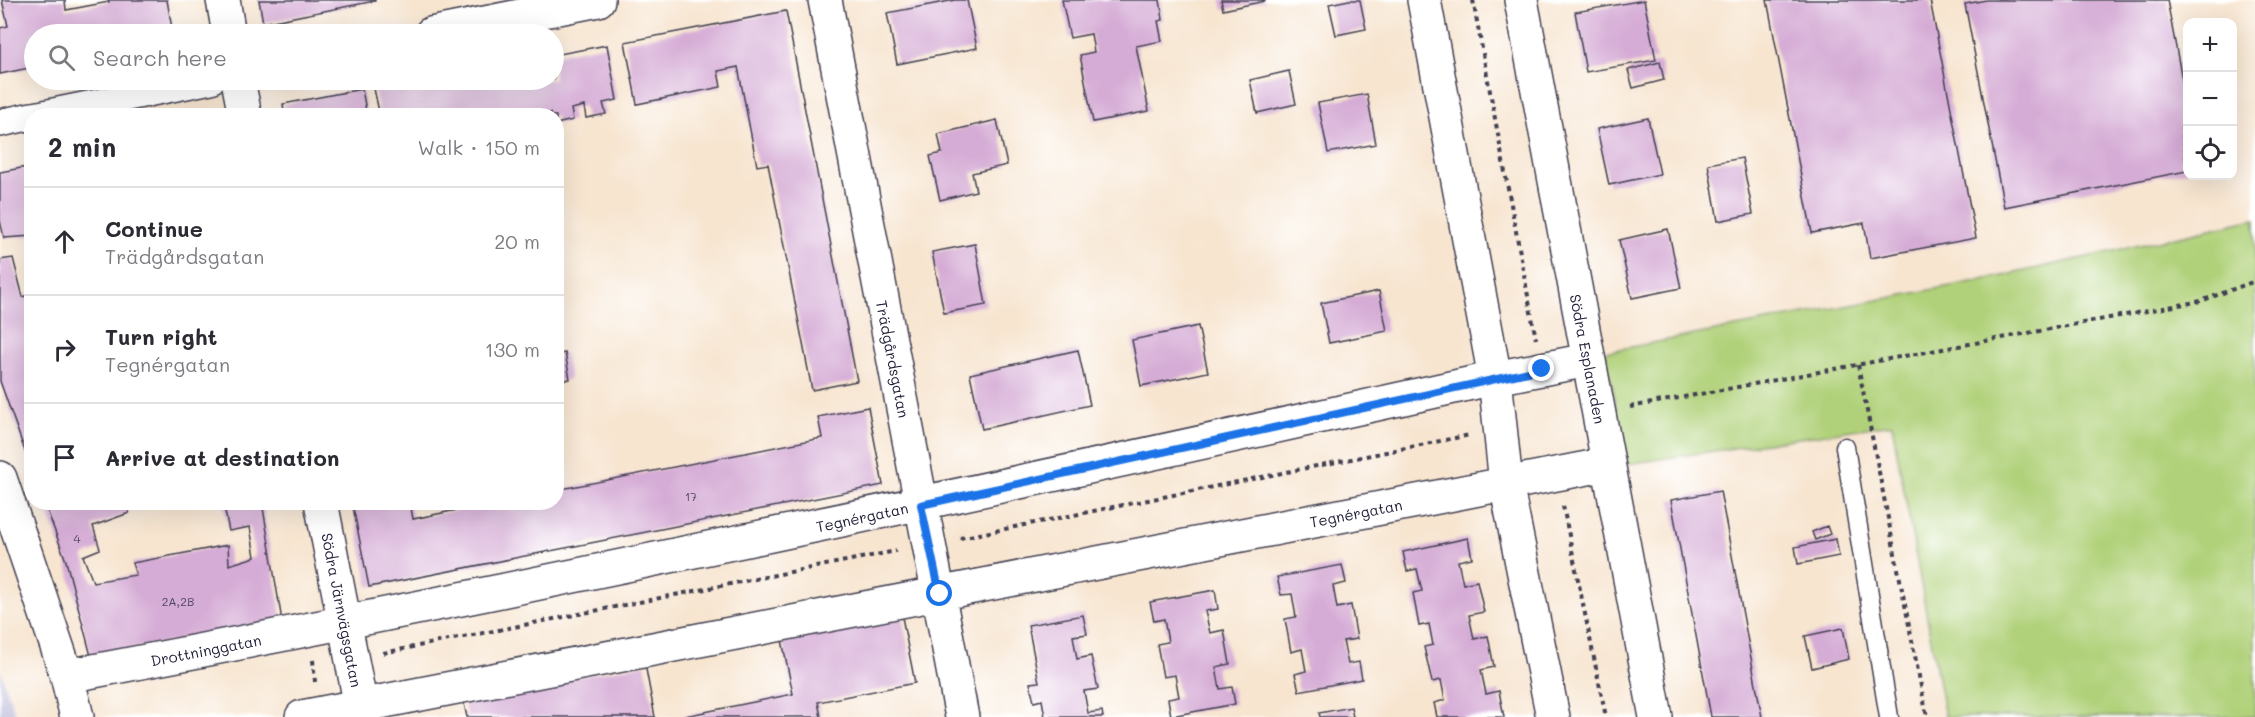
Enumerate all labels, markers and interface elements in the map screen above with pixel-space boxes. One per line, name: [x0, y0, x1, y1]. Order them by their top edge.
map controls: [2183, 18, 2237, 180]
button: +: [2183, 18, 2237, 72]
search box: [24, 24, 564, 90]
icon: search: [45, 41, 78, 74]
text: Search here: [93, 43, 227, 72]
button: −: [2183, 72, 2237, 126]
button: locate: [2183, 126, 2237, 180]
text: 2 min: [48, 130, 116, 164]
text: Walk · 150 m: [418, 134, 540, 160]
text: Continue: [105, 214, 203, 243]
icon: ahead: [48, 225, 81, 258]
text: 20 m: [494, 228, 540, 254]
text: Trädgårdsgatan: [105, 243, 264, 269]
street label: Södra Esplanaden: [1566, 293, 1610, 425]
street label: Trädgårdsgatan: [872, 298, 914, 420]
text: Turn right: [105, 322, 217, 351]
icon: right: [48, 333, 81, 366]
text: 130 m: [485, 336, 540, 362]
text: Tegnérgatan: [105, 351, 230, 377]
route end: [1528, 355, 1554, 381]
icon: arrive: [48, 441, 81, 474]
text: Arrive at destination: [105, 443, 340, 472]
house number: 17: [685, 488, 697, 504]
street label: Tegnérgatan: [1308, 494, 1404, 532]
street label: Tegnérgatan: [814, 497, 910, 537]
house number: 4: [73, 530, 81, 546]
street label: Södra Järnvägsgatan: [317, 531, 367, 689]
route start: [926, 580, 952, 606]
house number: 2A,2B: [162, 593, 194, 609]
street label: Drottninggatan: [149, 629, 263, 671]

